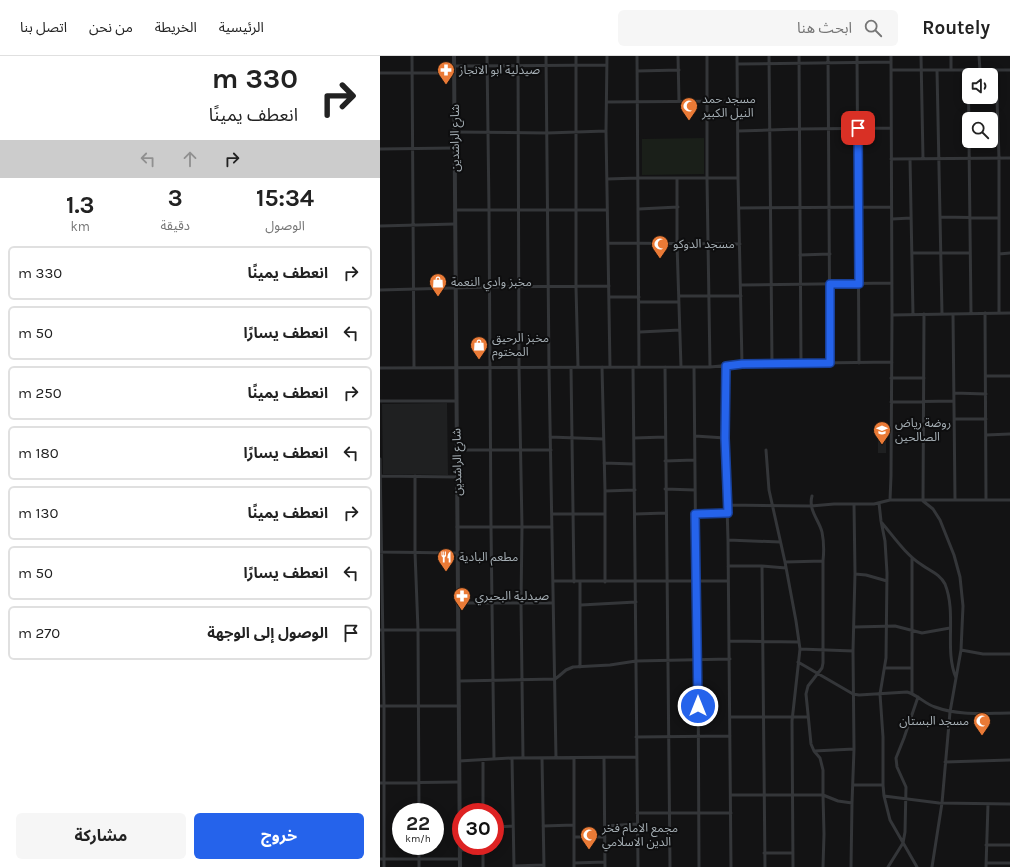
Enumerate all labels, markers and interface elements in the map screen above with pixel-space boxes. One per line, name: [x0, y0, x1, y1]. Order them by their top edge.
search box: [618, 10, 898, 46]
icon: search: [862, 17, 884, 39]
text: Routely: [922, 17, 990, 39]
text: اتصل بنا: [20, 19, 67, 36]
text: من نحن: [89, 19, 133, 36]
text: الخريطة: [155, 19, 197, 36]
text: الرئيسية: [219, 19, 264, 36]
text: ابحث هنا: [797, 19, 852, 37]
pharmacy icon: صيدلية ابو الانجاز: [436, 60, 456, 85]
text: 330 m: [212, 62, 298, 95]
place label: صيدلية ابو الانجاز: [458, 63, 540, 77]
map controls: [962, 68, 998, 148]
button: sound: [962, 68, 998, 104]
icon: right: [312, 72, 364, 124]
place label: مسجد حمد النيل الكبير: [701, 92, 756, 120]
mosque icon: مسجد حمد النيل الكبير: [679, 96, 699, 121]
text: انعطف يمينًا: [209, 104, 298, 126]
street label: شارع الراشدين: [448, 104, 464, 172]
pin: [841, 111, 875, 145]
button: search: [962, 112, 998, 148]
icon: arrive: [847, 117, 869, 139]
icon: left: [137, 148, 159, 170]
icon: ahead: [179, 148, 201, 170]
icon: right: [221, 148, 243, 170]
text: 3: [168, 184, 183, 212]
text: 15:34: [256, 184, 314, 212]
text: 1.3: [66, 191, 95, 219]
text: دقيقة: [160, 218, 190, 233]
text: الوصول: [265, 218, 305, 233]
text: km: [70, 219, 90, 234]
mosque icon: مسجد الدوكو: [650, 234, 670, 259]
place label: مسجد الدوكو: [673, 237, 735, 251]
icon: right: [340, 262, 362, 284]
text: 330 m: [18, 264, 62, 282]
text: انعطف يمينًا: [248, 264, 328, 282]
shop icon: مخبز وادي النعمة: [428, 272, 448, 297]
place label: مخبز وادي النعمة: [451, 275, 532, 292]
icon: left: [340, 322, 362, 344]
text: 50 m: [18, 324, 53, 342]
text: انعطف يسارًا: [244, 324, 328, 342]
place label: مخبز الرحيق المختوم: [492, 331, 549, 361]
shop icon: مخبز الرحيق المختوم: [469, 335, 489, 360]
icon: right: [340, 382, 362, 404]
text: 250 m: [18, 384, 62, 402]
text: انعطف يمينًا: [248, 384, 328, 402]
place label: روضة رياض الصالحين: [895, 416, 951, 444]
school or university icon: روضة رياض الصالحين: [872, 420, 892, 445]
street label: شارع الراشدين: [449, 428, 467, 496]
icon: left: [340, 442, 362, 464]
text: 180 m: [18, 444, 59, 462]
text: انعطف يسارًا: [244, 444, 328, 462]
icon: right: [340, 502, 362, 524]
text: 130 m: [18, 504, 58, 522]
text: انعطف يمينًا: [248, 504, 328, 522]
restaurant icon: مطعم البادية: [436, 547, 456, 572]
place label: مطعم البادية: [459, 550, 518, 566]
icon: left: [340, 562, 362, 584]
text: 50 m: [18, 564, 53, 582]
text: انعطف يسارًا: [244, 564, 328, 582]
pharmacy icon: صيدلية البحيري: [452, 586, 472, 611]
place label: صيدلية البحيري: [475, 589, 549, 606]
icon: arrive: [340, 622, 362, 644]
text: 270 m: [18, 624, 60, 642]
text: الوصول إلى الوجهة: [207, 624, 328, 642]
position arrow: [677, 685, 719, 727]
mosque icon: مسجد البستان: [972, 711, 992, 736]
place label: مسجد البستان: [899, 714, 969, 728]
speed limit sign: 30: [452, 803, 504, 855]
text: 22: [406, 812, 430, 835]
button: مشاركة: [16, 813, 186, 859]
button: خروج: [194, 813, 364, 859]
place label: مجمع الامام فخر الدين الاسلامي: [601, 821, 678, 852]
mosque icon: مجمع الامام فخر الدين الاسلامي: [579, 825, 599, 850]
text: km/h: [405, 833, 431, 845]

